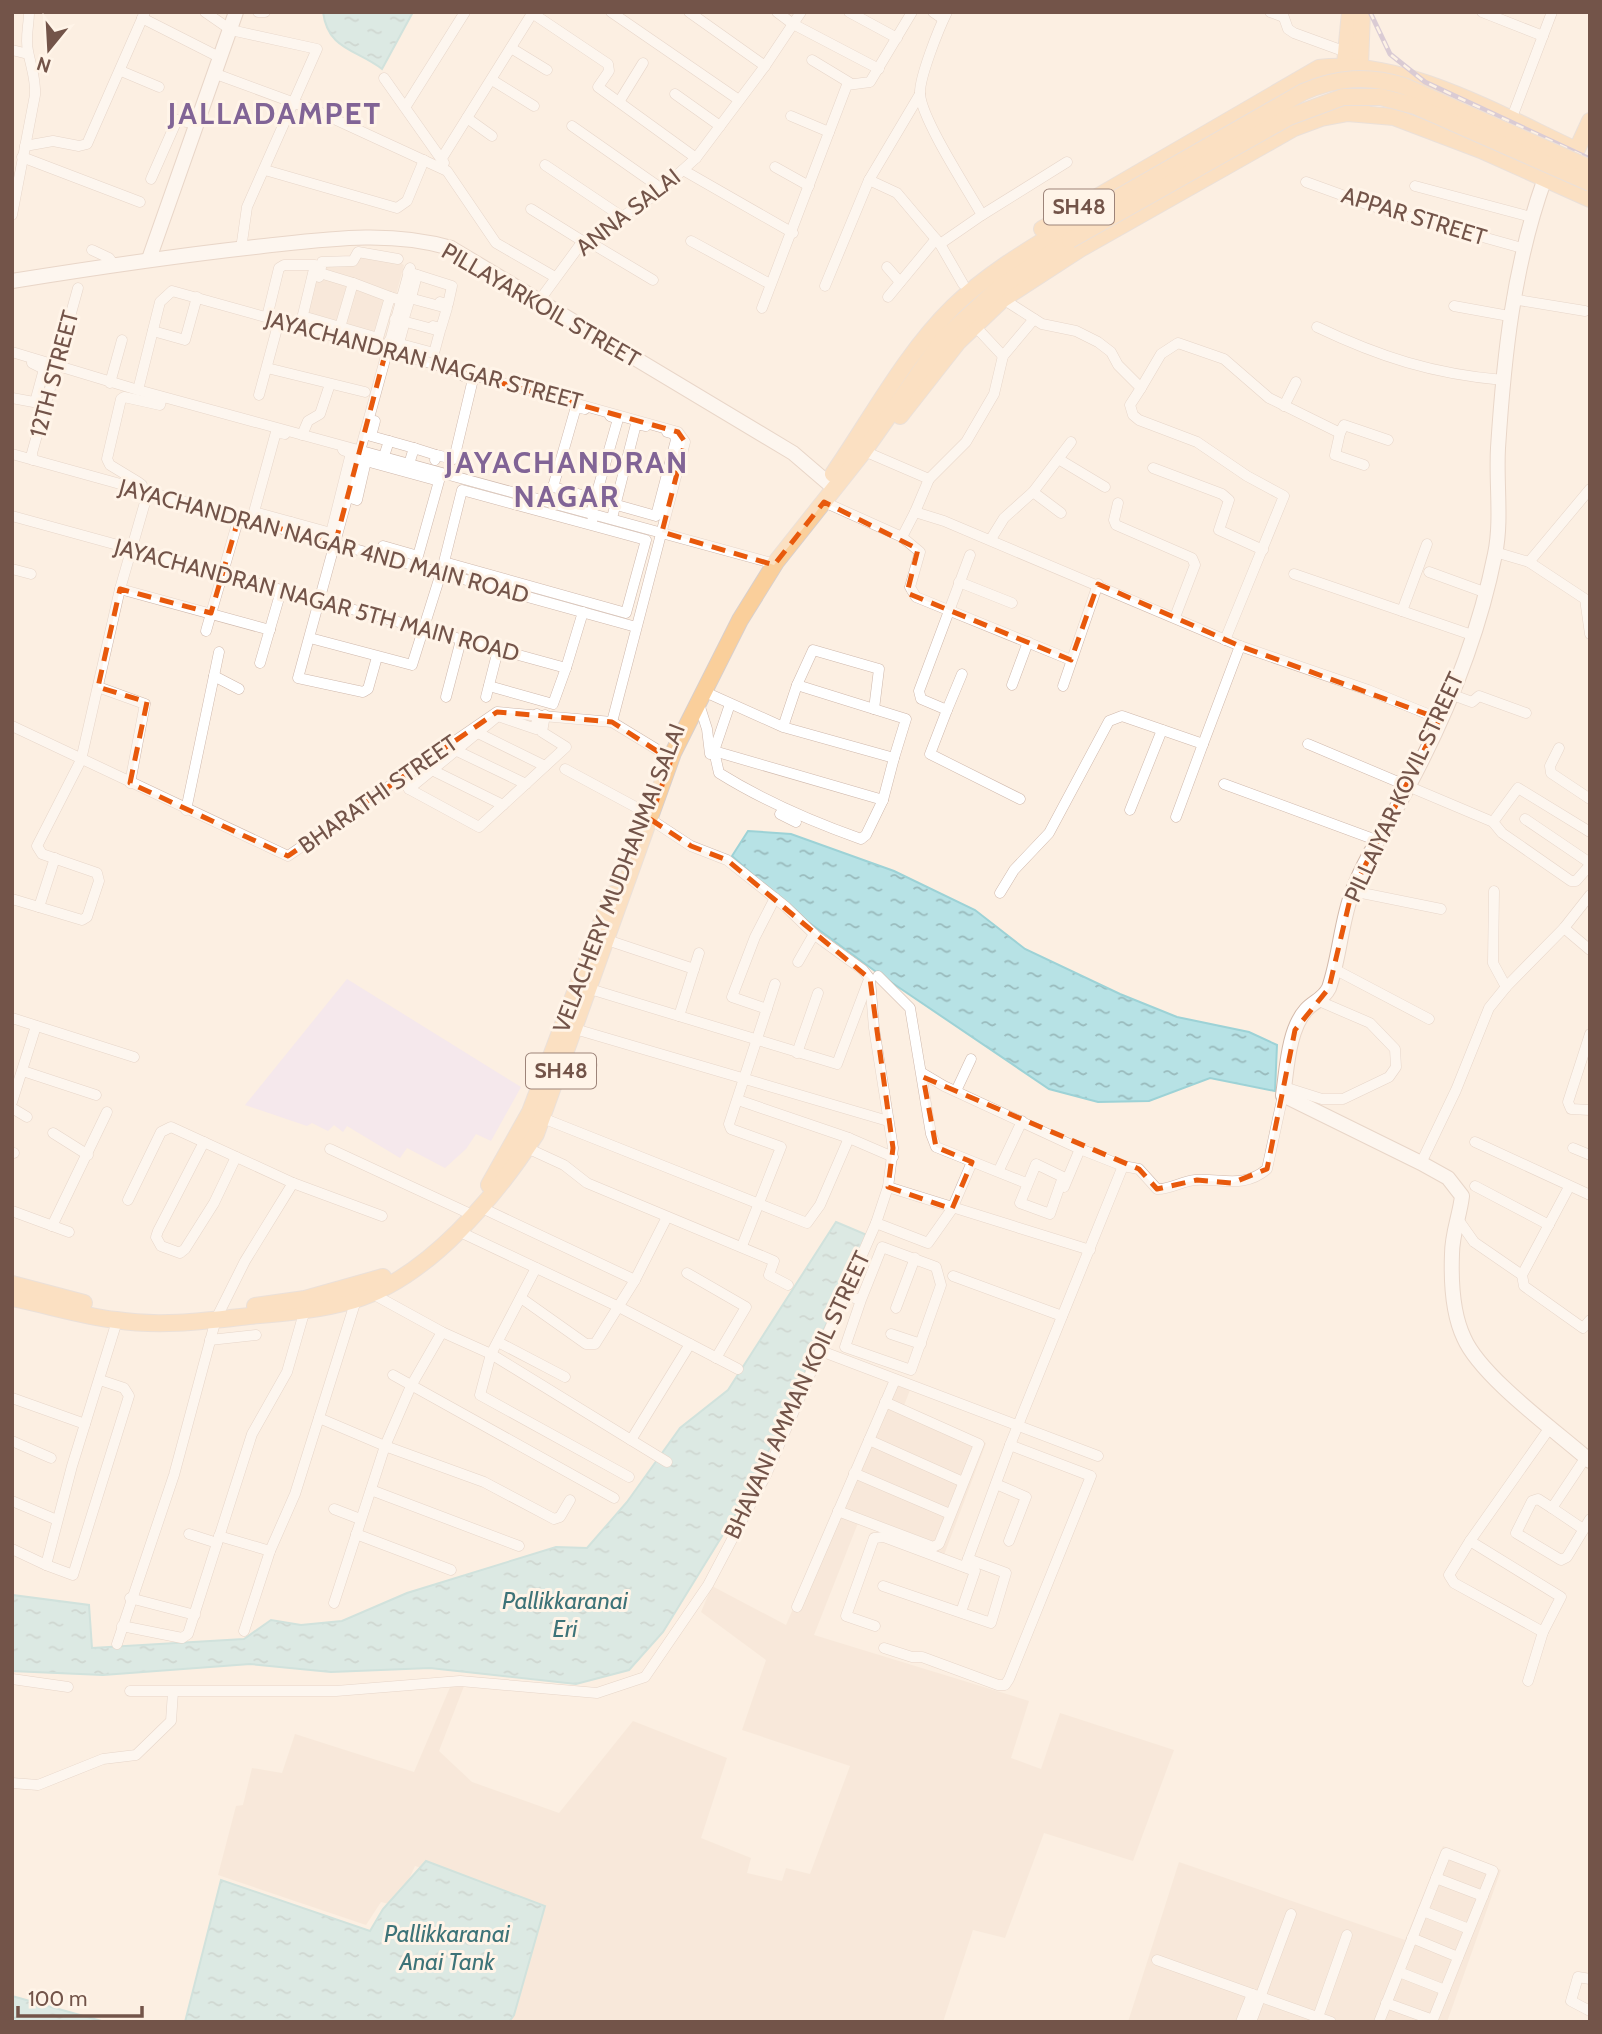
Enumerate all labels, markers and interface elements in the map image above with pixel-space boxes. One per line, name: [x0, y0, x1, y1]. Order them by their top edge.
north arrow: [14, 14, 84, 84]
text: N: [34, 52, 54, 78]
district label: JALLADAMPET: [167, 95, 382, 132]
street label: ANNA SALAI: [570, 162, 686, 262]
street label: APPAR STREET: [1338, 181, 1490, 251]
road number: SH48: [1044, 190, 1114, 224]
street label: PILLAYARKOIL STREET: [437, 237, 645, 373]
street label: JAYACHANDRAN NAGAR STREET: [261, 304, 586, 416]
street label: 12TH STREET: [24, 307, 84, 441]
district label: JAYACHANDRAN NAGAR: [444, 444, 689, 515]
street label: JAYACHANDRAN NAGAR 4ND MAIN ROAD: [115, 472, 532, 609]
street label: JAYACHANDRAN NAGAR 5TH MAIN ROAD: [110, 532, 523, 668]
street label: PILLAIYAR KOVIL STREET: [1338, 668, 1470, 906]
street label: VELACHERY MUDHANMAI SALAI: [547, 720, 691, 1036]
street label: BHARATHI STREET: [293, 729, 463, 859]
road number: SH48: [526, 1054, 596, 1088]
street label: BHAVANI AMMAN KOIL STREET: [718, 1247, 876, 1543]
water label: Pallikkaranai Eri: [502, 1586, 629, 1643]
water label: Pallikkaranai Anai Tank: [384, 1919, 511, 1976]
scale bar: [18, 1974, 142, 2018]
text: 100 m: [28, 1986, 87, 2011]

